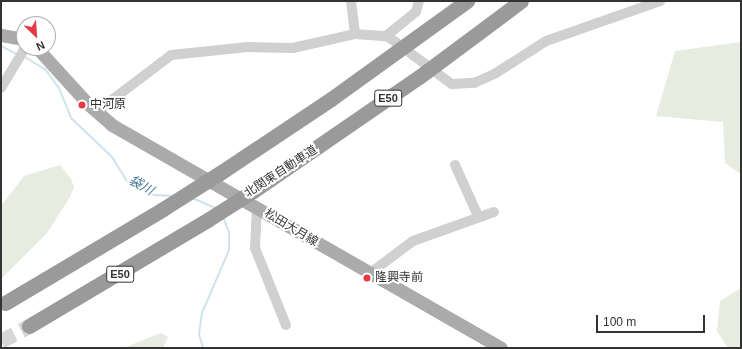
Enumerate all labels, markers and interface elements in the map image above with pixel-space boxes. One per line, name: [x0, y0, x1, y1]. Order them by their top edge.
north arrow: [16, 16, 56, 56]
text: N: [35, 39, 47, 53]
road number: E50: [374, 89, 402, 107]
place label: 中河原: [90, 98, 126, 112]
marker: 中河原: [77, 100, 87, 110]
street label: 北関東自動車道: [242, 143, 320, 201]
water label: 袋川: [126, 173, 156, 199]
street label: 松田大月線: [262, 206, 320, 250]
road number: E50: [106, 265, 134, 283]
place label: 隆興寺前: [375, 271, 423, 285]
marker: 隆興寺前: [362, 273, 372, 283]
scale bar: [598, 307, 707, 333]
text: 100 m: [603, 315, 636, 329]

